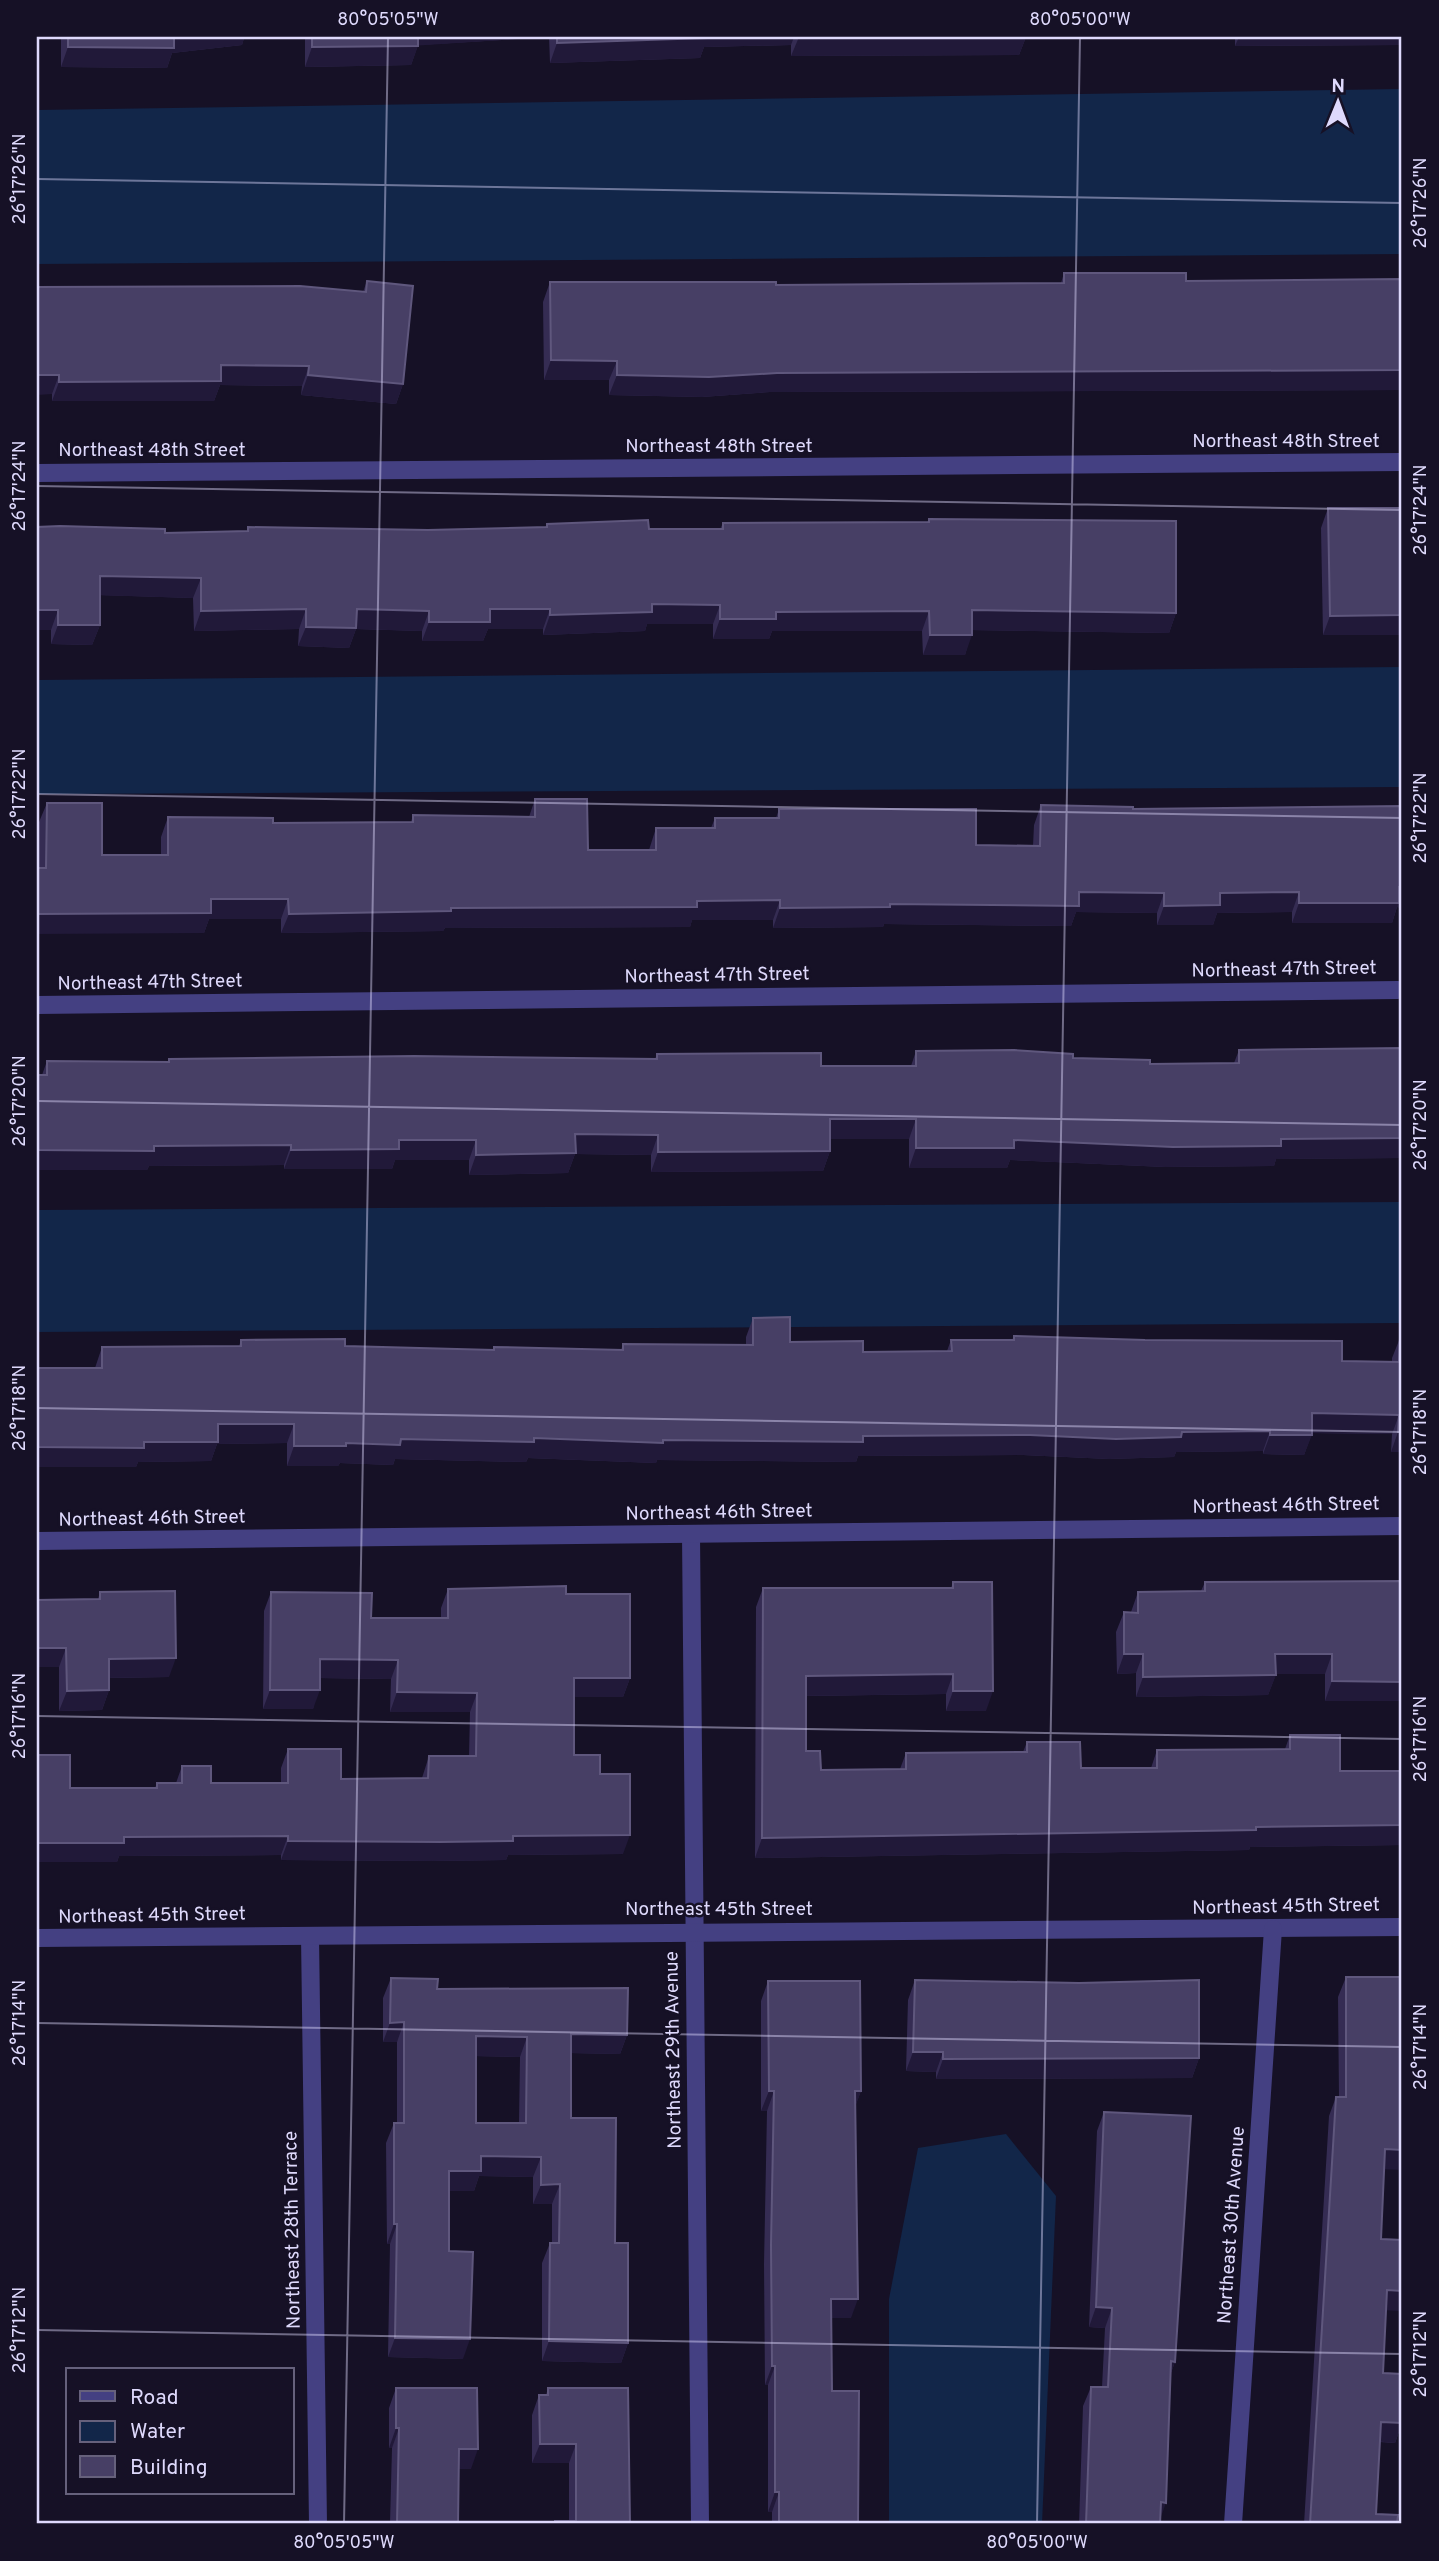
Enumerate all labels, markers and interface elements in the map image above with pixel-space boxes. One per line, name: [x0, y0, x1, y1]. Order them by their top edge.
text: 80°05'05"W: [337, 9, 439, 32]
text: 80°05'00"W: [1029, 9, 1131, 32]
north arrow: [1302, 66, 1372, 136]
text: N: [1331, 75, 1345, 99]
text: 26°17'26"N: [9, 134, 32, 224]
text: 26°17'26"N: [1410, 158, 1433, 248]
street label: Northeast 48th Street: [1192, 430, 1380, 454]
street label: Northeast 48th Street: [625, 435, 813, 459]
street label: Northeast 48th Street: [58, 439, 246, 463]
text: 26°17'24"N: [9, 440, 32, 532]
text: 26°17'24"N: [1410, 464, 1433, 556]
text: 26°17'22"N: [9, 748, 32, 840]
text: 26°17'22"N: [1410, 772, 1433, 864]
street label: Northeast 47th Street: [1191, 956, 1377, 984]
street label: Northeast 47th Street: [624, 962, 810, 990]
street label: Northeast 47th Street: [57, 969, 243, 997]
text: 26°17'20"N: [9, 1055, 32, 1147]
text: 26°17'20"N: [1410, 1079, 1433, 1171]
text: 26°17'18"N: [9, 1365, 32, 1451]
text: 26°17'18"N: [1410, 1389, 1433, 1475]
street label: Northeast 46th Street: [1192, 1492, 1380, 1520]
street label: Northeast 46th Street: [625, 1499, 813, 1527]
street label: Northeast 46th Street: [58, 1505, 246, 1533]
text: 26°17'16"N: [9, 1673, 32, 1759]
text: 26°17'16"N: [1410, 1696, 1433, 1782]
street label: Northeast 45th Street: [1192, 1893, 1380, 1921]
street label: Northeast 45th Street: [625, 1898, 813, 1922]
street label: Northeast 45th Street: [58, 1902, 246, 1930]
street label: Northeast 29th Avenue: [660, 1951, 688, 2149]
text: 26°17'14"N: [9, 1980, 32, 2066]
text: 26°17'14"N: [1410, 2004, 1433, 2090]
street label: Northeast 30th Avenue: [1213, 2125, 1251, 2325]
street label: Northeast 28th Terrace: [279, 2131, 307, 2329]
text: 26°17'12"N: [9, 2287, 32, 2373]
text: 26°17'12"N: [1410, 2311, 1433, 2397]
legend: [66, 2368, 294, 2494]
text: Road: [130, 2385, 179, 2412]
text: Water: [130, 2419, 185, 2446]
text: Building: [130, 2455, 208, 2482]
text: 80°05'05"W: [293, 2532, 395, 2555]
text: 80°05'00"W: [986, 2532, 1088, 2555]

